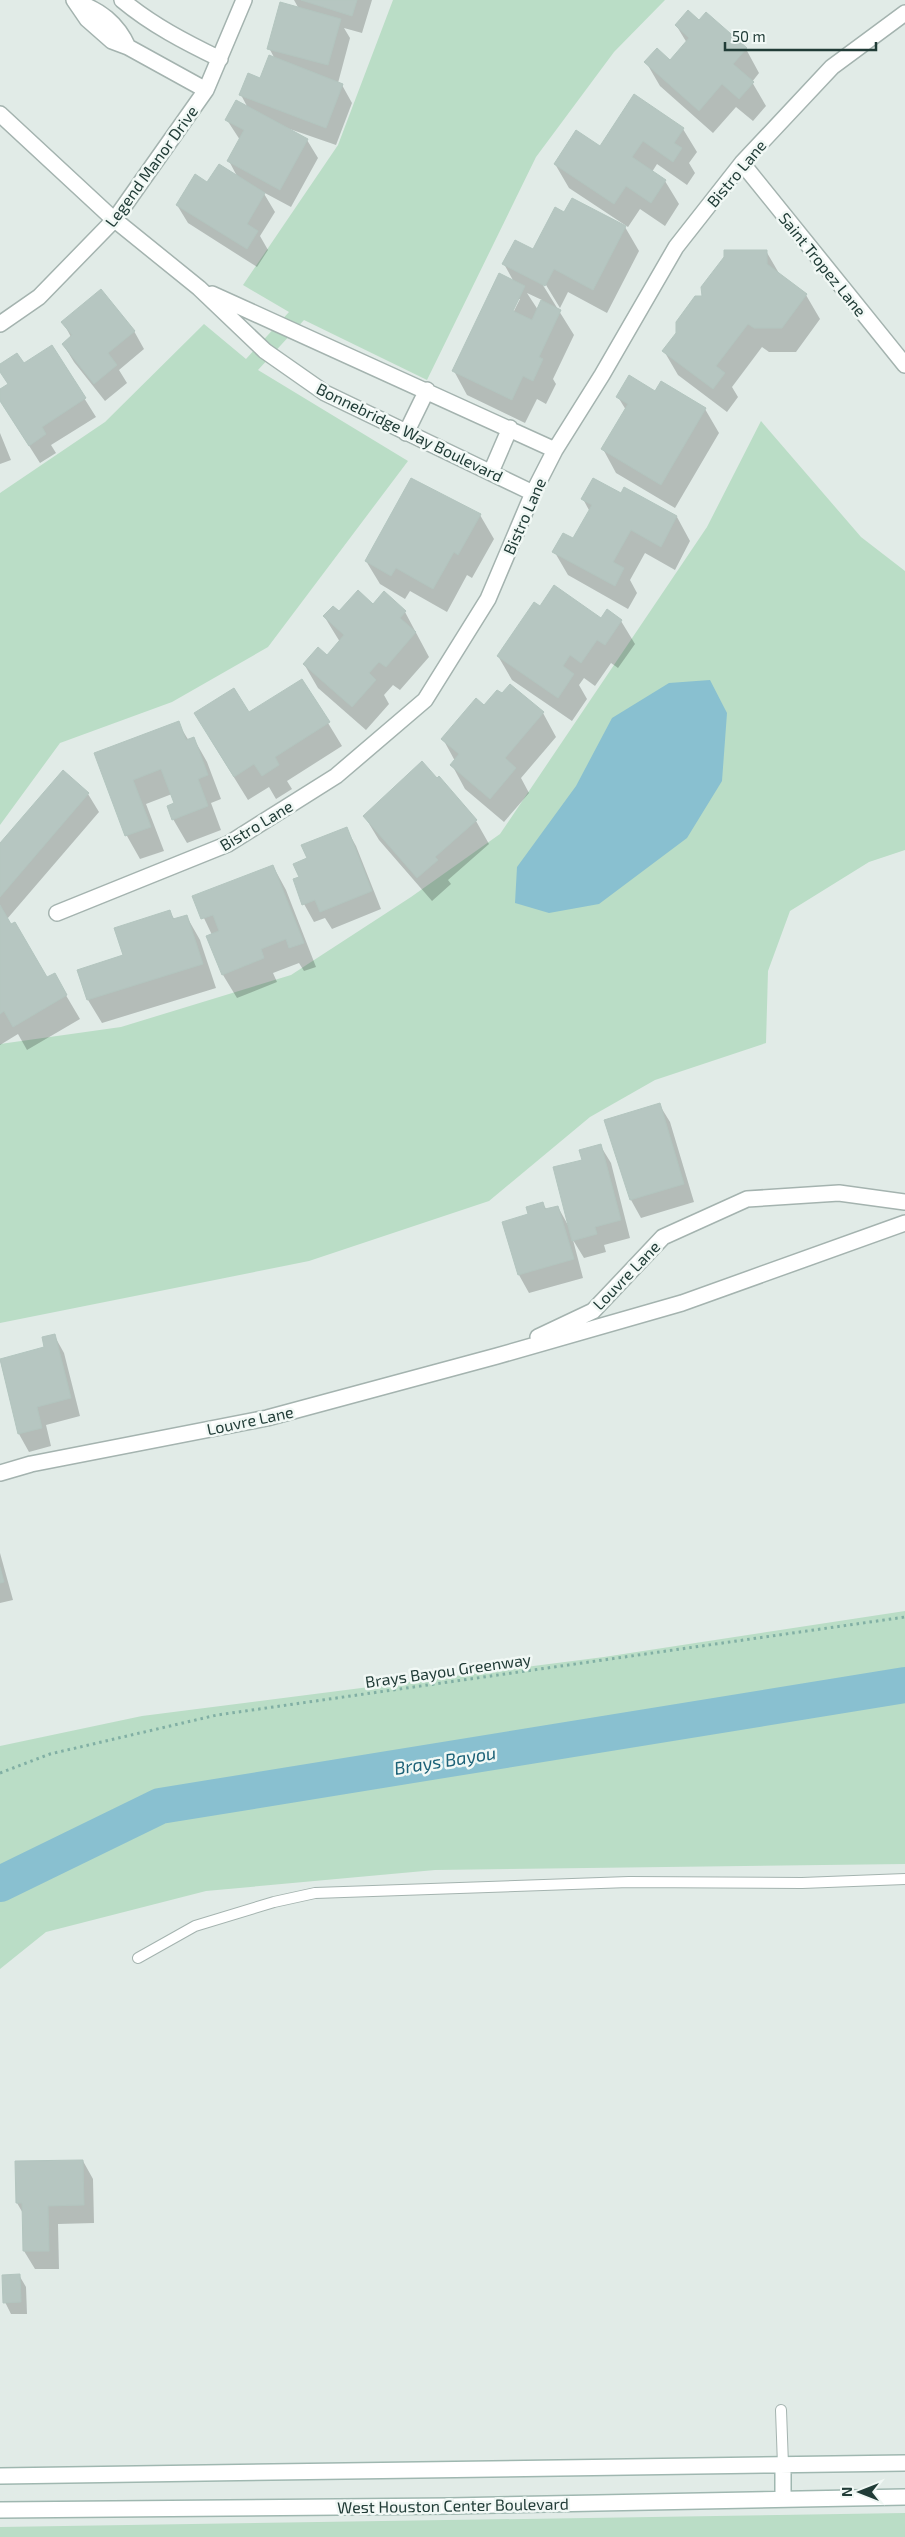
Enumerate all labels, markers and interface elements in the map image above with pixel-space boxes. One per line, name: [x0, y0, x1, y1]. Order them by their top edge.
scale bar: [725, 20, 876, 52]
text: 50 m: [732, 27, 766, 45]
street label: Legend Manor Drive: [101, 102, 201, 230]
street label: Bistro Lane: [702, 136, 770, 210]
street label: Saint Tropez Lane: [775, 208, 871, 320]
street label: Bonnebridge Way Boulevard: [314, 378, 506, 486]
street label: Bistro Lane: [499, 475, 549, 557]
street label: Bistro Lane: [216, 796, 296, 854]
street label: Louvre Lane: [589, 1237, 663, 1313]
street label: Louvre Lane: [205, 1402, 295, 1438]
street label: Brays Bayou Greenway: [364, 1649, 533, 1691]
water label: Brays Bayou: [393, 1741, 497, 1779]
north arrow: [835, 2467, 885, 2517]
text: N: [838, 2487, 855, 2497]
street label: West Houston Center Boulevard: [337, 2493, 569, 2517]

